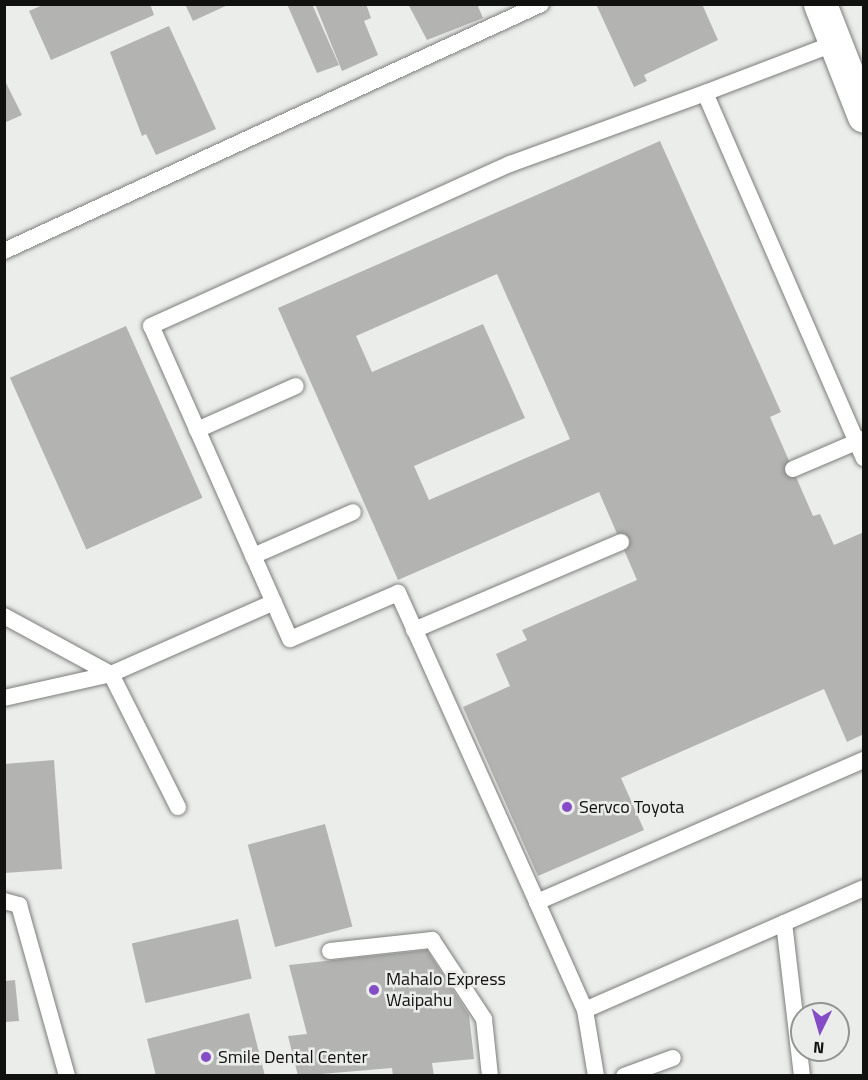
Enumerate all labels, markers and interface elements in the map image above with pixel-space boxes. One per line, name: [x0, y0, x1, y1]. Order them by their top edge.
place label: Servco Toyota: [579, 796, 684, 818]
marker: Servco Toyota: [560, 800, 574, 814]
place label: Mahalo Express Waipahu: [386, 969, 506, 1012]
marker: Mahalo Express Waipahu: [367, 983, 381, 997]
north arrow: [790, 1002, 850, 1062]
text: N: [812, 1036, 825, 1060]
place label: Smile Dental Center: [218, 1046, 368, 1068]
marker: Smile Dental Center: [199, 1050, 213, 1064]

